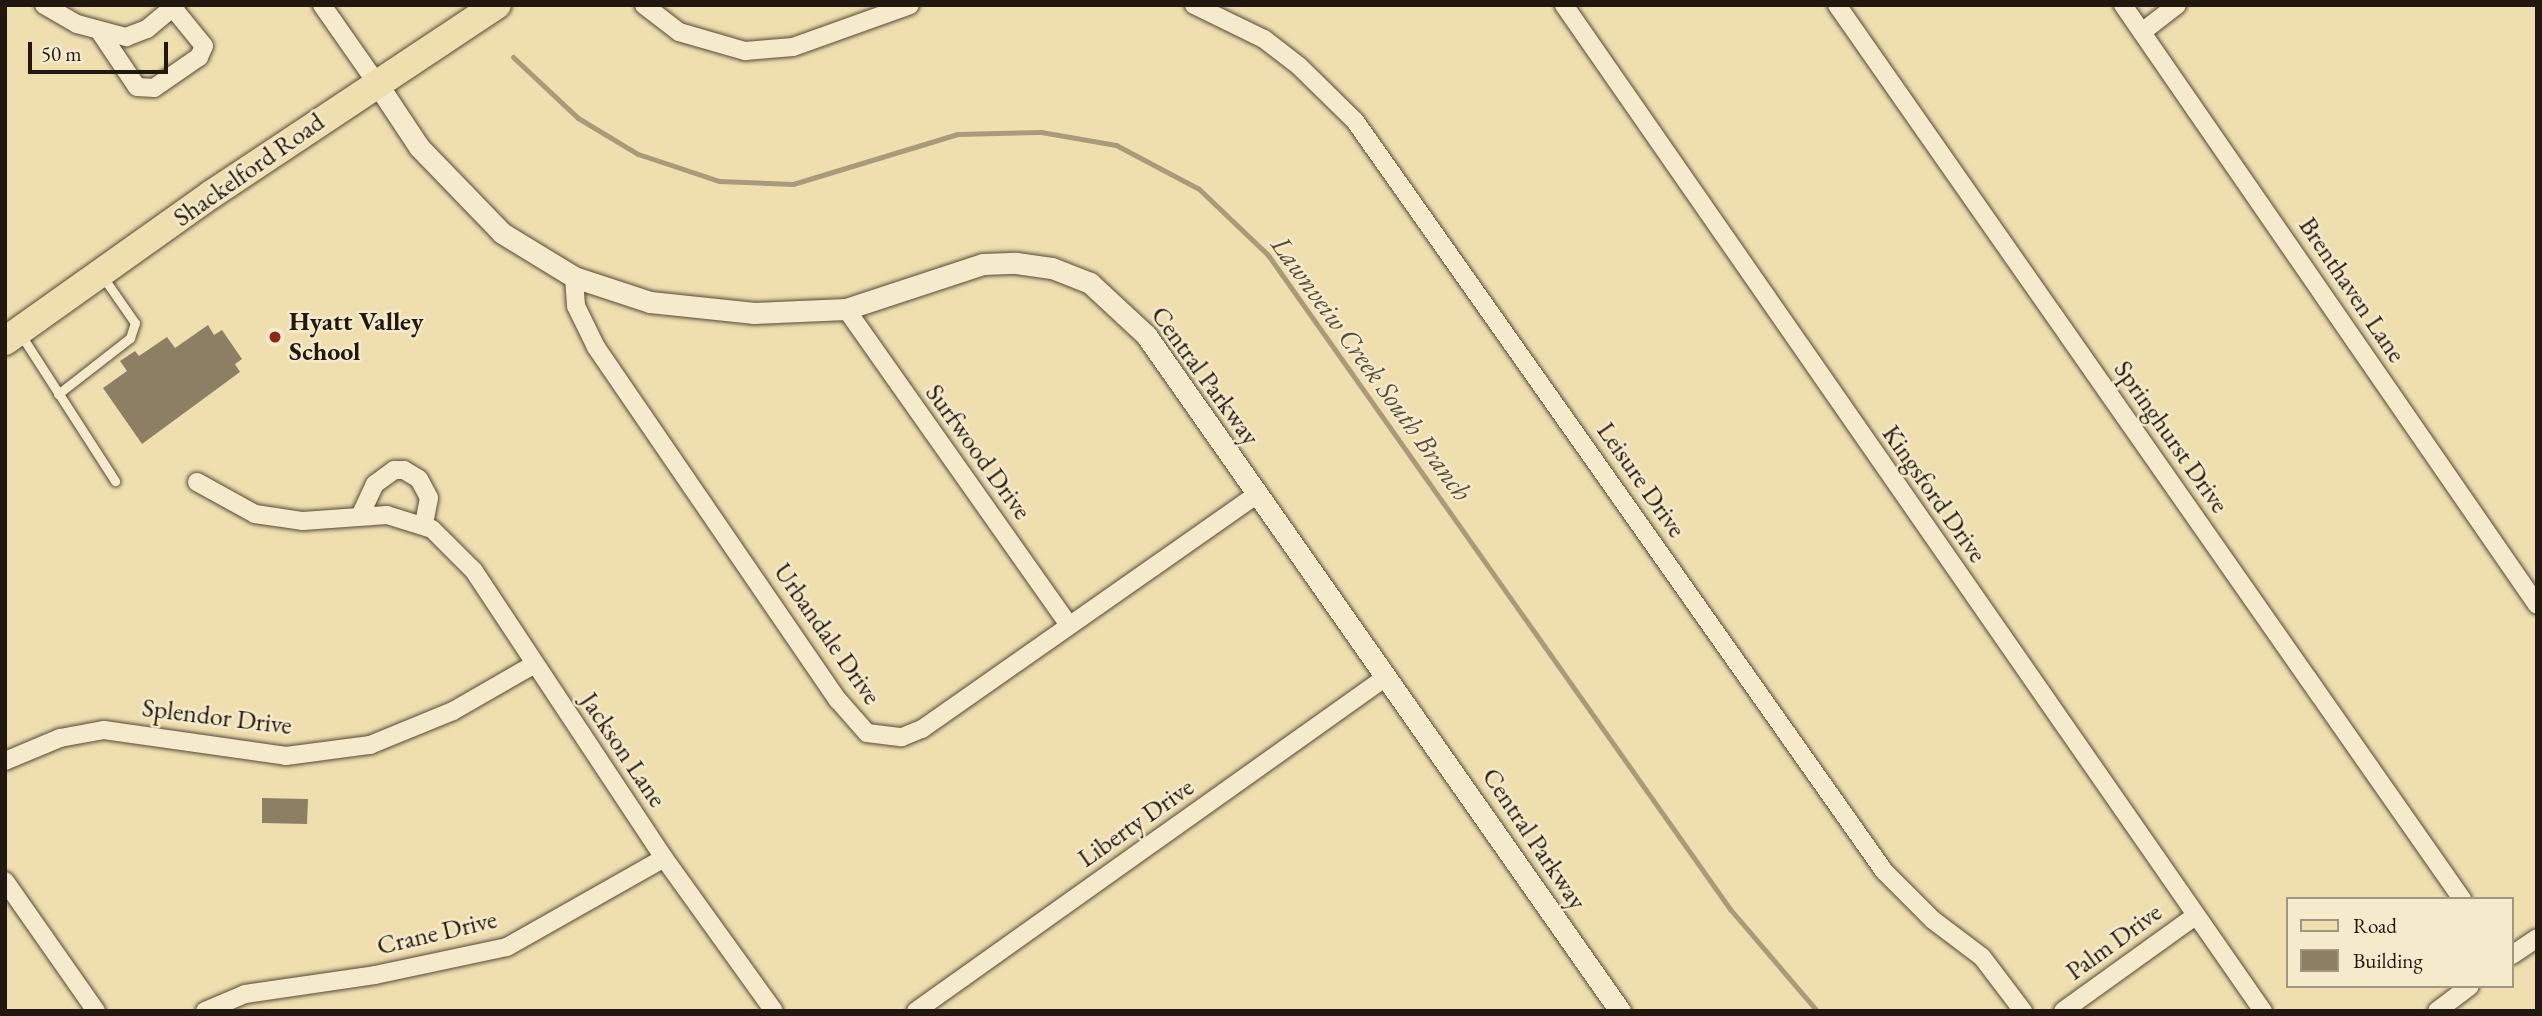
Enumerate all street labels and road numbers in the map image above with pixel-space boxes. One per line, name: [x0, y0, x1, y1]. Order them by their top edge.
street label: Shackelford Road: [168, 106, 330, 234]
street label: Brenthaven Lane: [2292, 211, 2412, 369]
street label: Central Parkway: [1144, 300, 1266, 452]
street label: Springhurst Drive: [2107, 355, 2235, 519]
street label: Surfwood Drive: [918, 378, 1038, 526]
street label: Leisure Drive: [1590, 416, 1692, 544]
street label: Kingsford Drive: [1875, 419, 1993, 569]
street label: Urbandale Drive: [767, 557, 887, 711]
street label: Jackson Lane: [573, 687, 673, 813]
street label: Splendor Drive: [140, 692, 294, 742]
street label: Central Parkway: [1475, 762, 1593, 916]
street label: Liberty Drive: [1072, 772, 1200, 874]
street label: Palm Drive: [2060, 897, 2168, 987]
street label: Crane Drive: [374, 904, 500, 962]

